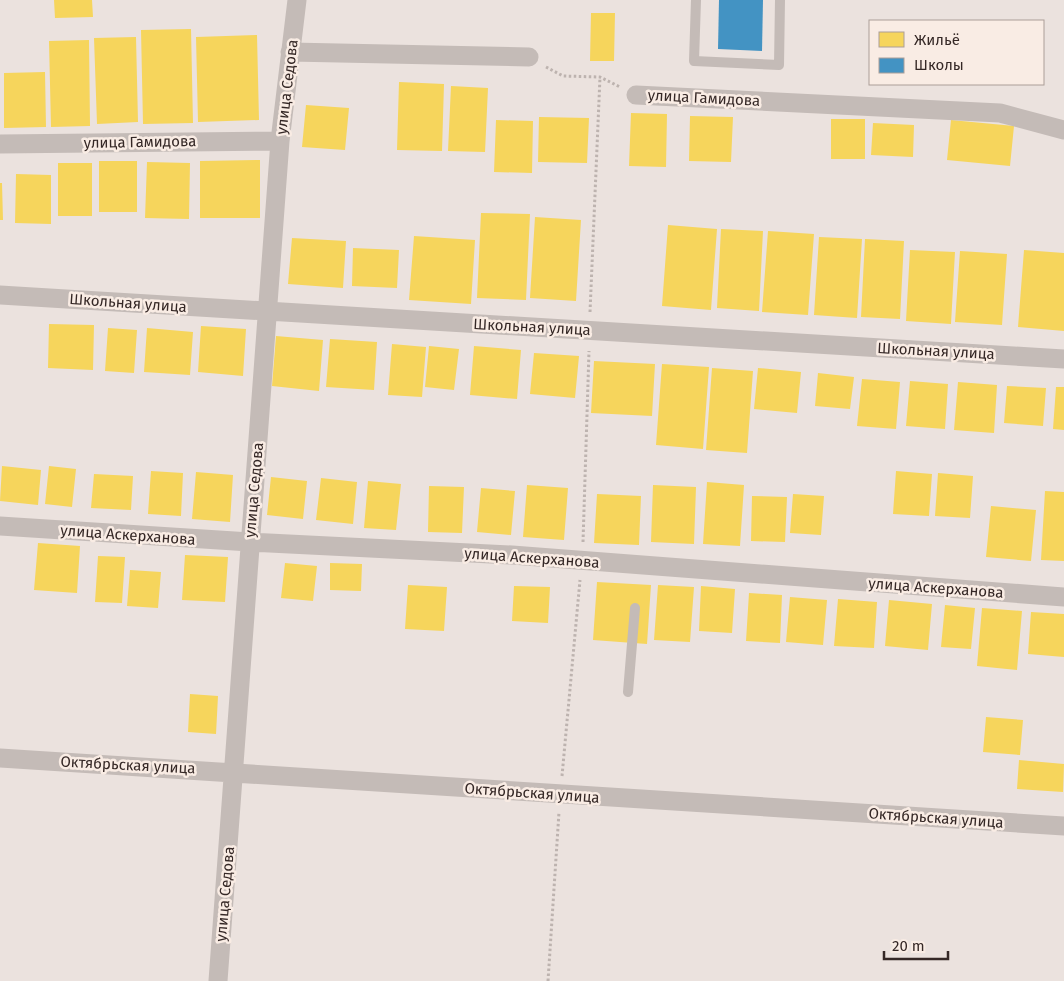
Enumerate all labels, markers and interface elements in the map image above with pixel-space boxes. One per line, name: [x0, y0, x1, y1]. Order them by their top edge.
legend: [869, 20, 1044, 85]
text: Жильё: [914, 31, 960, 49]
street label: улица Седова: [272, 39, 302, 135]
text: Школы: [914, 56, 964, 74]
street label: улица Гамидова: [647, 86, 761, 110]
street label: улица Гамидова: [84, 132, 196, 152]
street label: Школьная улица: [69, 290, 187, 316]
street label: Школьная улица: [473, 315, 591, 339]
street label: Школьная улица: [877, 339, 995, 363]
street label: улица Седова: [241, 442, 267, 538]
street label: улица Аскерханова: [60, 521, 196, 549]
street label: улица Аскерханова: [464, 544, 600, 572]
street label: улица Аскерханова: [868, 574, 1004, 602]
street label: Октябрьская улица: [60, 752, 196, 778]
street label: Октябрьская улица: [464, 779, 600, 807]
street label: Октябрьская улица: [868, 804, 1004, 832]
street label: улица Седова: [212, 846, 238, 942]
scale bar: [884, 928, 948, 960]
text: 20 m: [892, 937, 925, 955]

